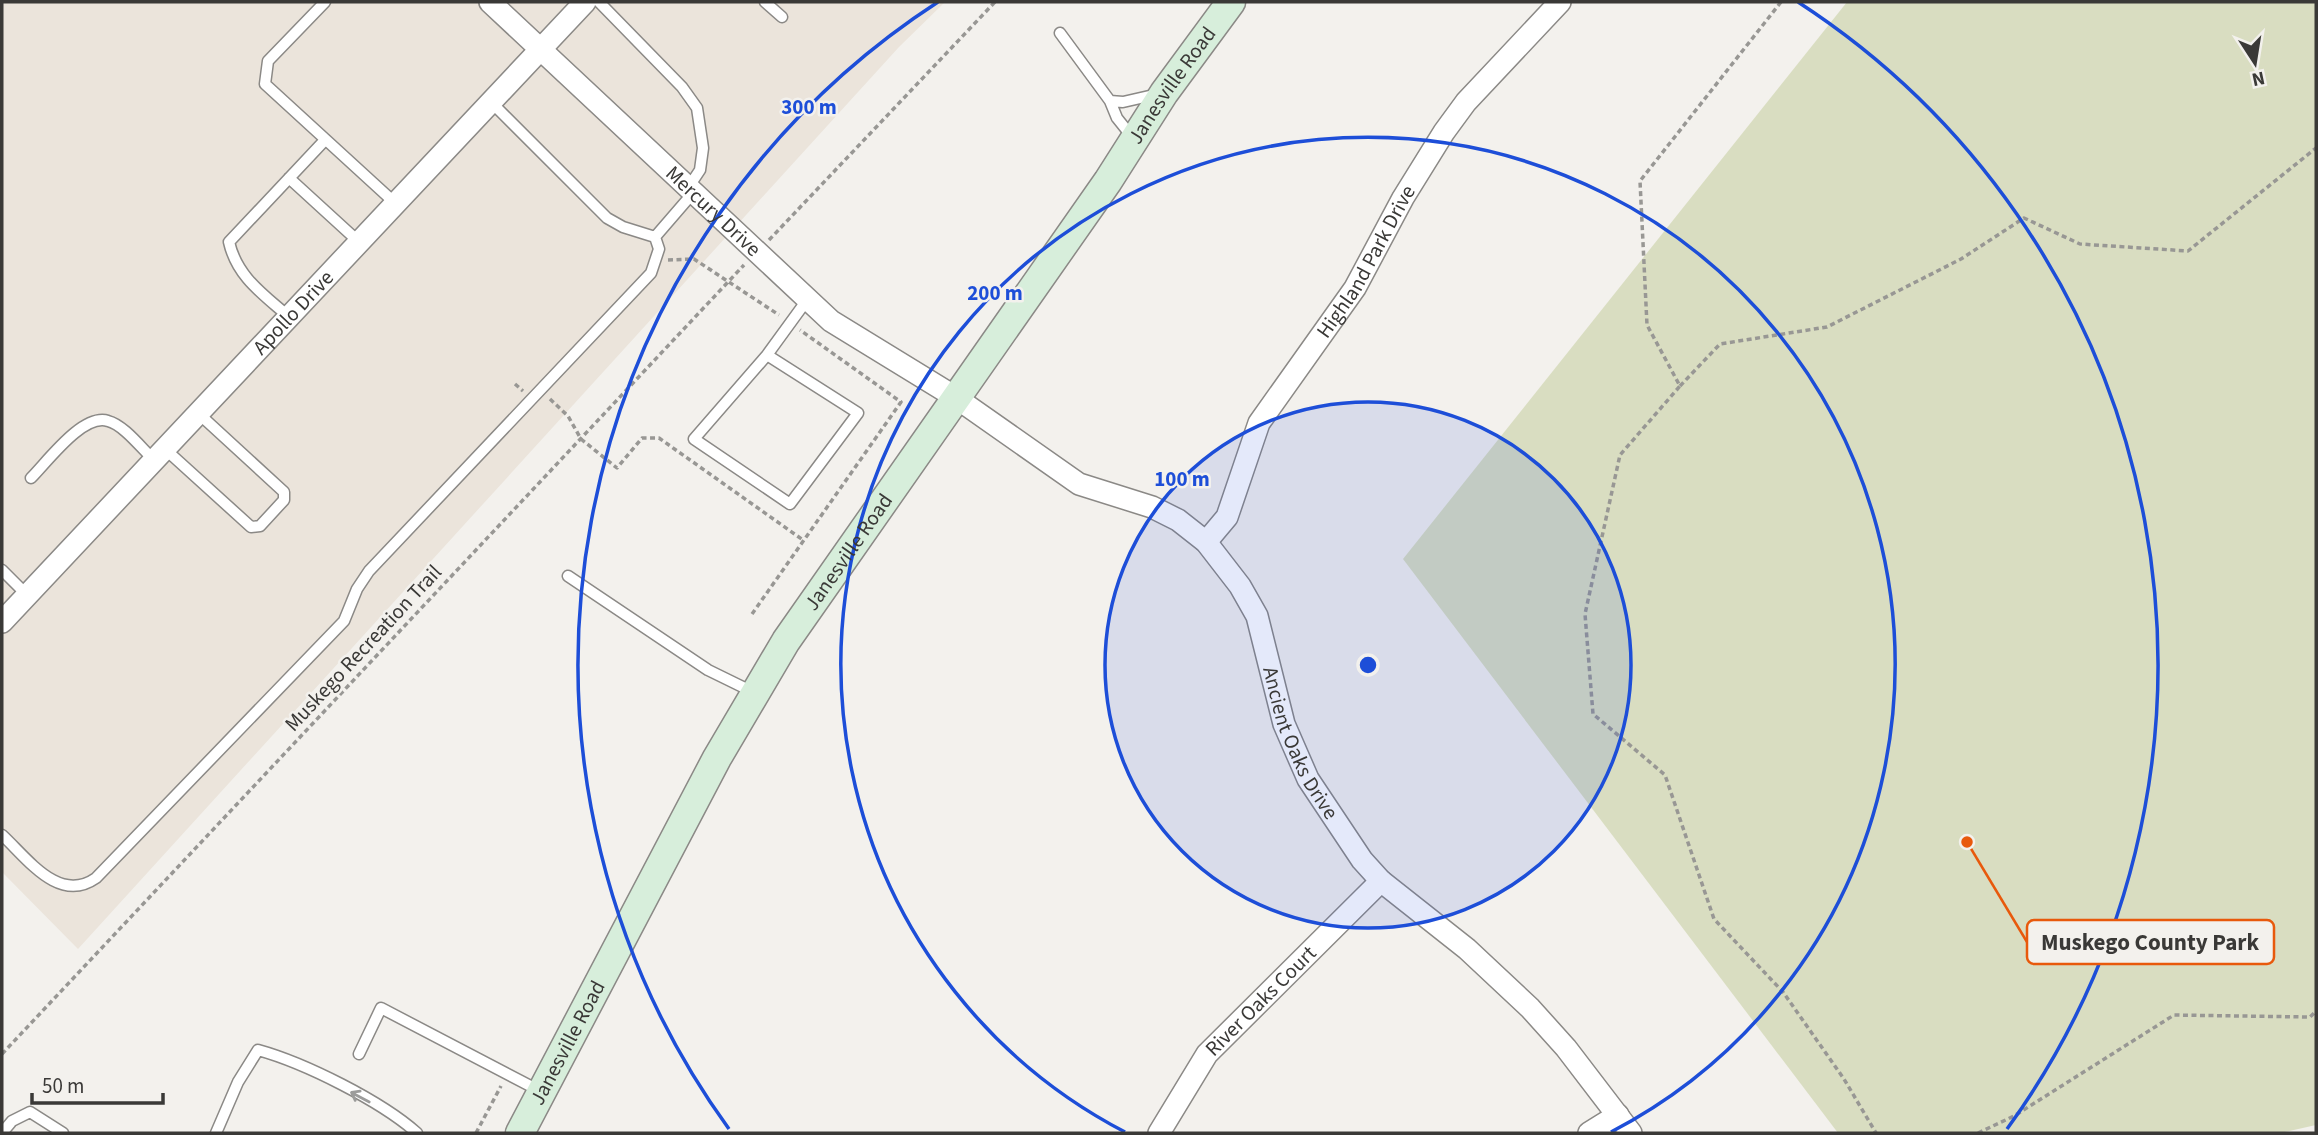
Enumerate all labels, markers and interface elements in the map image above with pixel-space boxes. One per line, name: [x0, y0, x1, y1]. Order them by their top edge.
street label: Janesville Road: [1120, 20, 1223, 150]
north arrow: [2220, 28, 2290, 98]
text: N: [2249, 64, 2267, 93]
text: 300 m: [781, 92, 837, 122]
street label: Mercury Drive: [659, 159, 768, 263]
street label: Highland Park Drive: [1309, 179, 1423, 344]
street label: Apollo Drive: [246, 263, 340, 361]
text: 200 m: [967, 278, 1023, 308]
text: 100 m: [1154, 464, 1210, 494]
street label: Janesville Road: [797, 487, 900, 617]
street label: Muskego Recreation Trail: [278, 558, 448, 738]
centre of rings: [1356, 653, 1380, 677]
street label: Ancient Oaks Drive: [1255, 663, 1346, 825]
callout: Muskego County Park: [2027, 920, 2274, 964]
text: Muskego County Park: [2041, 926, 2260, 959]
street label: River Oaks Court: [1198, 939, 1323, 1063]
street label: Janesville Road: [522, 975, 613, 1110]
scale bar: [32, 1062, 163, 1106]
text: 50 m: [42, 1071, 84, 1101]
one-way arrow: [350, 1089, 371, 1103]

